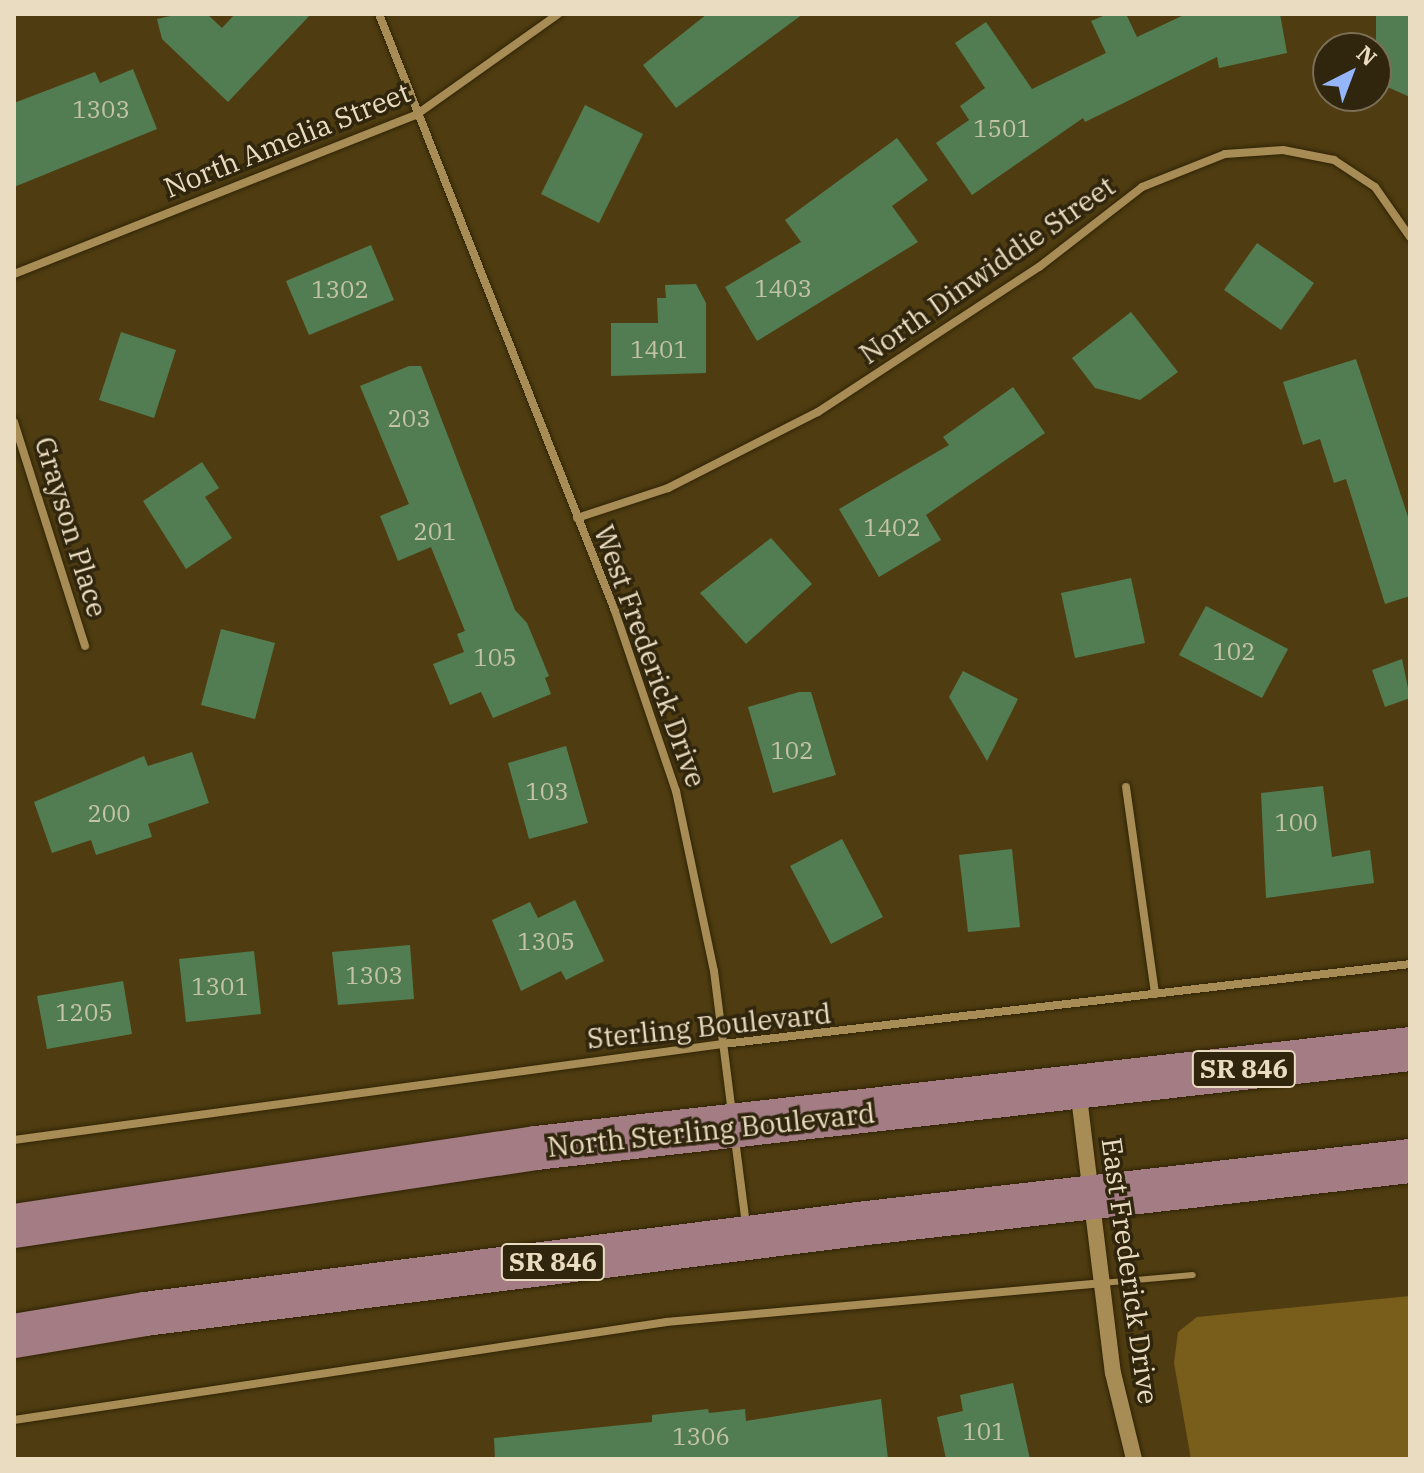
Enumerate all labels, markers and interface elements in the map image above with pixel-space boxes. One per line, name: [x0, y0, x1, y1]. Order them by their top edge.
north arrow: [1312, 32, 1392, 112]
text: N: [1351, 39, 1383, 72]
street label: North Amelia Street: [159, 75, 415, 205]
house number: 1303: [72, 96, 130, 124]
house number: 1501: [973, 115, 1031, 143]
street label: North Dinwiddie Street: [853, 169, 1121, 371]
house number: 1403: [754, 275, 812, 303]
house number: 1302: [311, 276, 369, 304]
house number: 1401: [630, 336, 688, 364]
house number: 203: [387, 405, 431, 433]
street label: Grayson Place: [28, 433, 114, 621]
house number: 1402: [863, 514, 921, 542]
house number: 201: [413, 518, 457, 546]
street label: West Frederick Drive: [587, 520, 713, 792]
house number: 102: [1212, 638, 1256, 666]
house number: 105: [473, 644, 517, 672]
house number: 102: [770, 737, 814, 765]
house number: 103: [525, 778, 569, 806]
house number: 200: [87, 800, 131, 828]
house number: 100: [1274, 809, 1318, 837]
house number: 1305: [517, 928, 575, 956]
house number: 1303: [345, 962, 403, 990]
house number: 1301: [191, 973, 249, 1001]
street label: Sterling Boulevard: [585, 996, 833, 1056]
house number: 1205: [55, 999, 113, 1027]
road number: SR 846: [1190, 1047, 1298, 1091]
street label: North Sterling Boulevard: [546, 1096, 876, 1164]
street label: East Frederick Drive: [1095, 1136, 1165, 1406]
road number: SR 846: [499, 1240, 607, 1284]
house number: 101: [962, 1418, 1006, 1446]
house number: 1306: [672, 1423, 730, 1451]

